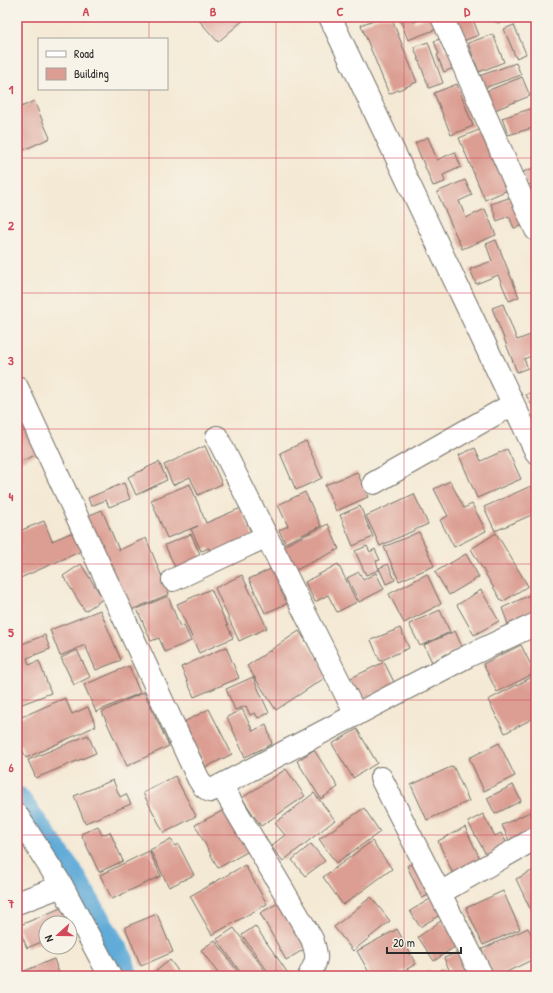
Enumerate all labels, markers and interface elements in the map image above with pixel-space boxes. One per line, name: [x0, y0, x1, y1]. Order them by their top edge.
text: A: [83, 2, 90, 20]
text: B: [210, 2, 217, 20]
text: C: [336, 2, 344, 20]
text: D: [464, 2, 471, 20]
legend: [38, 38, 168, 90]
text: Road: [74, 45, 94, 62]
text: Building: [74, 65, 109, 82]
text: 1: [9, 80, 14, 98]
text: 2: [8, 216, 15, 234]
text: 3: [8, 351, 14, 369]
text: 4: [9, 487, 14, 505]
text: 5: [8, 623, 14, 641]
text: 6: [8, 758, 14, 776]
text: 7: [7, 894, 15, 912]
north arrow: [38, 915, 78, 955]
scale bar: [387, 929, 461, 955]
text: N: [41, 933, 56, 944]
text: 20 m: [393, 934, 415, 951]

